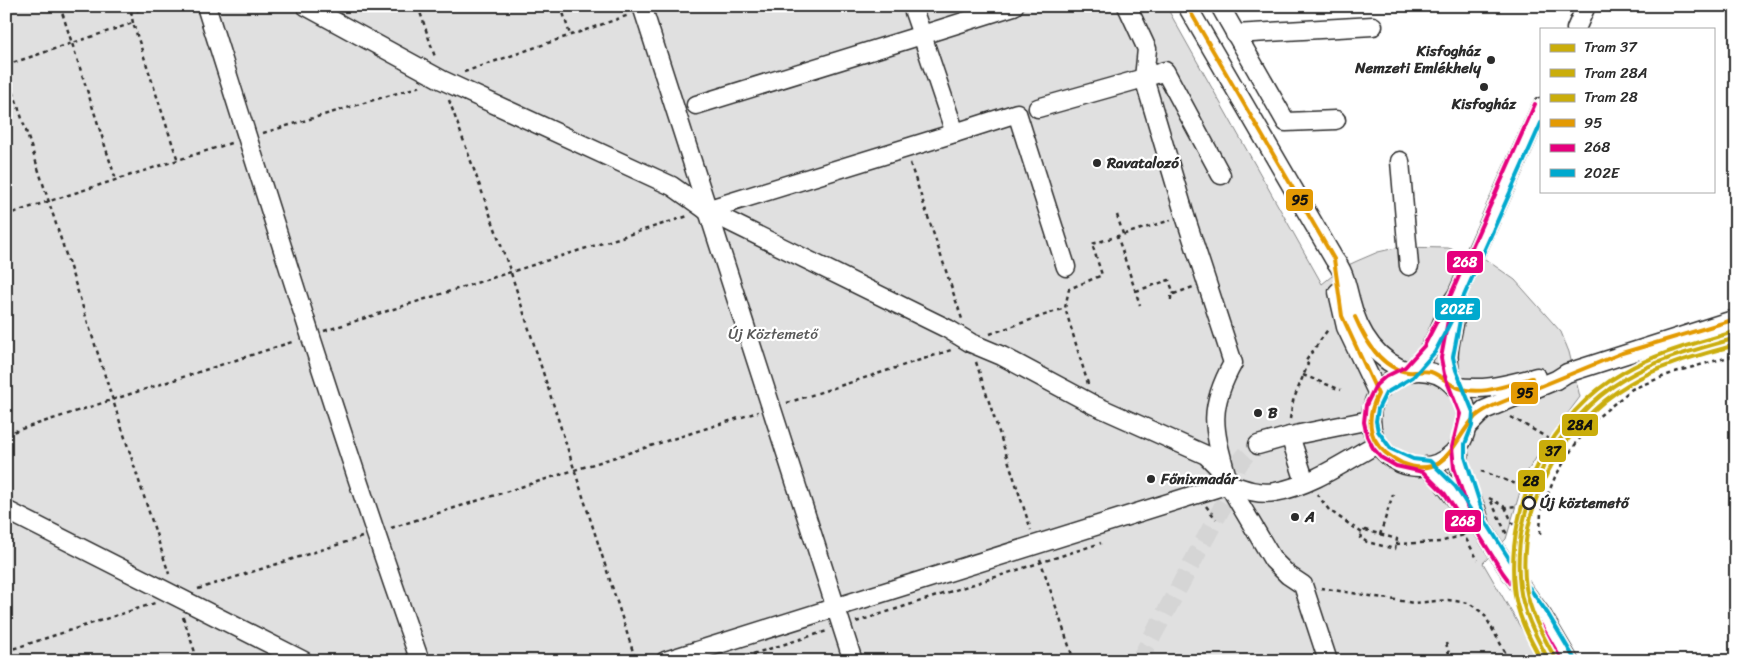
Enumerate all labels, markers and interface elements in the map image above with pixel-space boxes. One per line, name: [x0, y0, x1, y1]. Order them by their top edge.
legend: [1540, 28, 1714, 192]
text: Tram 37: [1584, 34, 1638, 60]
place label: Kisfogház Nemzeti Emlékhely: [1354, 38, 1482, 81]
marker: Kisfogház Nemzeti Emlékhely: [1485, 54, 1497, 66]
text: Tram 28A: [1584, 60, 1648, 86]
marker: Kisfogház: [1478, 81, 1490, 93]
text: Tram 28: [1584, 84, 1638, 110]
place label: Kisfogház: [1451, 91, 1517, 117]
text: 95: [1584, 110, 1602, 136]
text: 268: [1584, 134, 1610, 160]
place label: Ravatalozó: [1106, 150, 1179, 176]
marker: Ravatalozó: [1091, 157, 1103, 169]
text: 202E: [1584, 160, 1621, 186]
line badge: 95: [1285, 188, 1314, 212]
text: 95: [1291, 188, 1309, 213]
line badge: 268: [1446, 250, 1484, 274]
text: 268: [1452, 250, 1478, 275]
line badge: 202E: [1434, 297, 1481, 321]
text: 202E: [1440, 297, 1475, 322]
park label: Új Köztemető: [728, 321, 819, 347]
line badge: 95: [1510, 381, 1539, 405]
text: 95: [1516, 381, 1534, 406]
place label: B: [1268, 400, 1278, 426]
marker: B: [1252, 407, 1264, 419]
line badge: 28A: [1561, 413, 1599, 437]
text: 28A: [1566, 413, 1593, 438]
line badge: 37: [1538, 439, 1567, 463]
text: 37: [1544, 439, 1562, 464]
place label: Főnixmadár: [1160, 466, 1239, 492]
line badge: 28: [1517, 469, 1546, 493]
text: 28: [1522, 469, 1540, 494]
marker: Főnixmadár: [1145, 473, 1157, 485]
place label: Új köztemető: [1540, 490, 1630, 516]
marker: Új köztemető: [1522, 496, 1536, 510]
place label: A: [1304, 504, 1315, 530]
line badge: 268: [1444, 509, 1482, 533]
text: 268: [1450, 509, 1476, 534]
marker: A: [1289, 511, 1301, 523]

